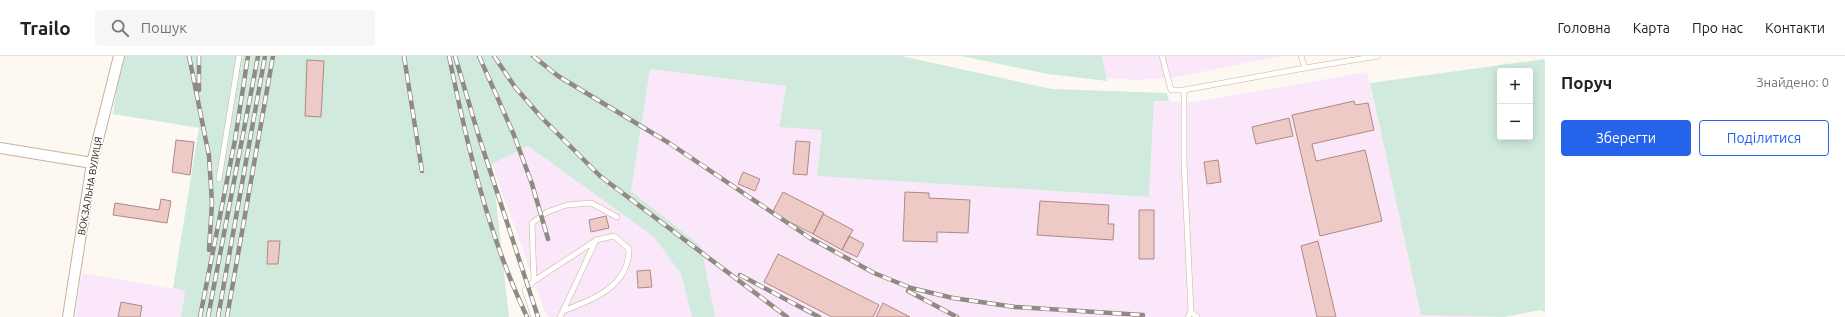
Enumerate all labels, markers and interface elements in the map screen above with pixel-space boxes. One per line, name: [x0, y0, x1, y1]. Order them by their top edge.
search box: [95, 10, 375, 46]
text: Trailo: [20, 17, 71, 39]
icon: search: [109, 17, 131, 39]
text: Пошук: [141, 19, 187, 36]
text: Головна: [1557, 20, 1611, 36]
text: Карта: [1633, 20, 1670, 36]
text: Про нас: [1692, 20, 1743, 36]
text: Контакти: [1765, 20, 1825, 36]
map controls: [1497, 68, 1533, 140]
button: +: [1497, 68, 1533, 104]
text: Поруч: [1561, 73, 1612, 92]
text: Знайдено: 0: [1756, 75, 1829, 89]
button: −: [1497, 104, 1533, 140]
button: Зберегти: [1561, 120, 1691, 156]
button: Поділитися: [1699, 120, 1829, 156]
street label: ВОКЗАЛЬНА ВУЛИЦЯ: [76, 136, 104, 236]

